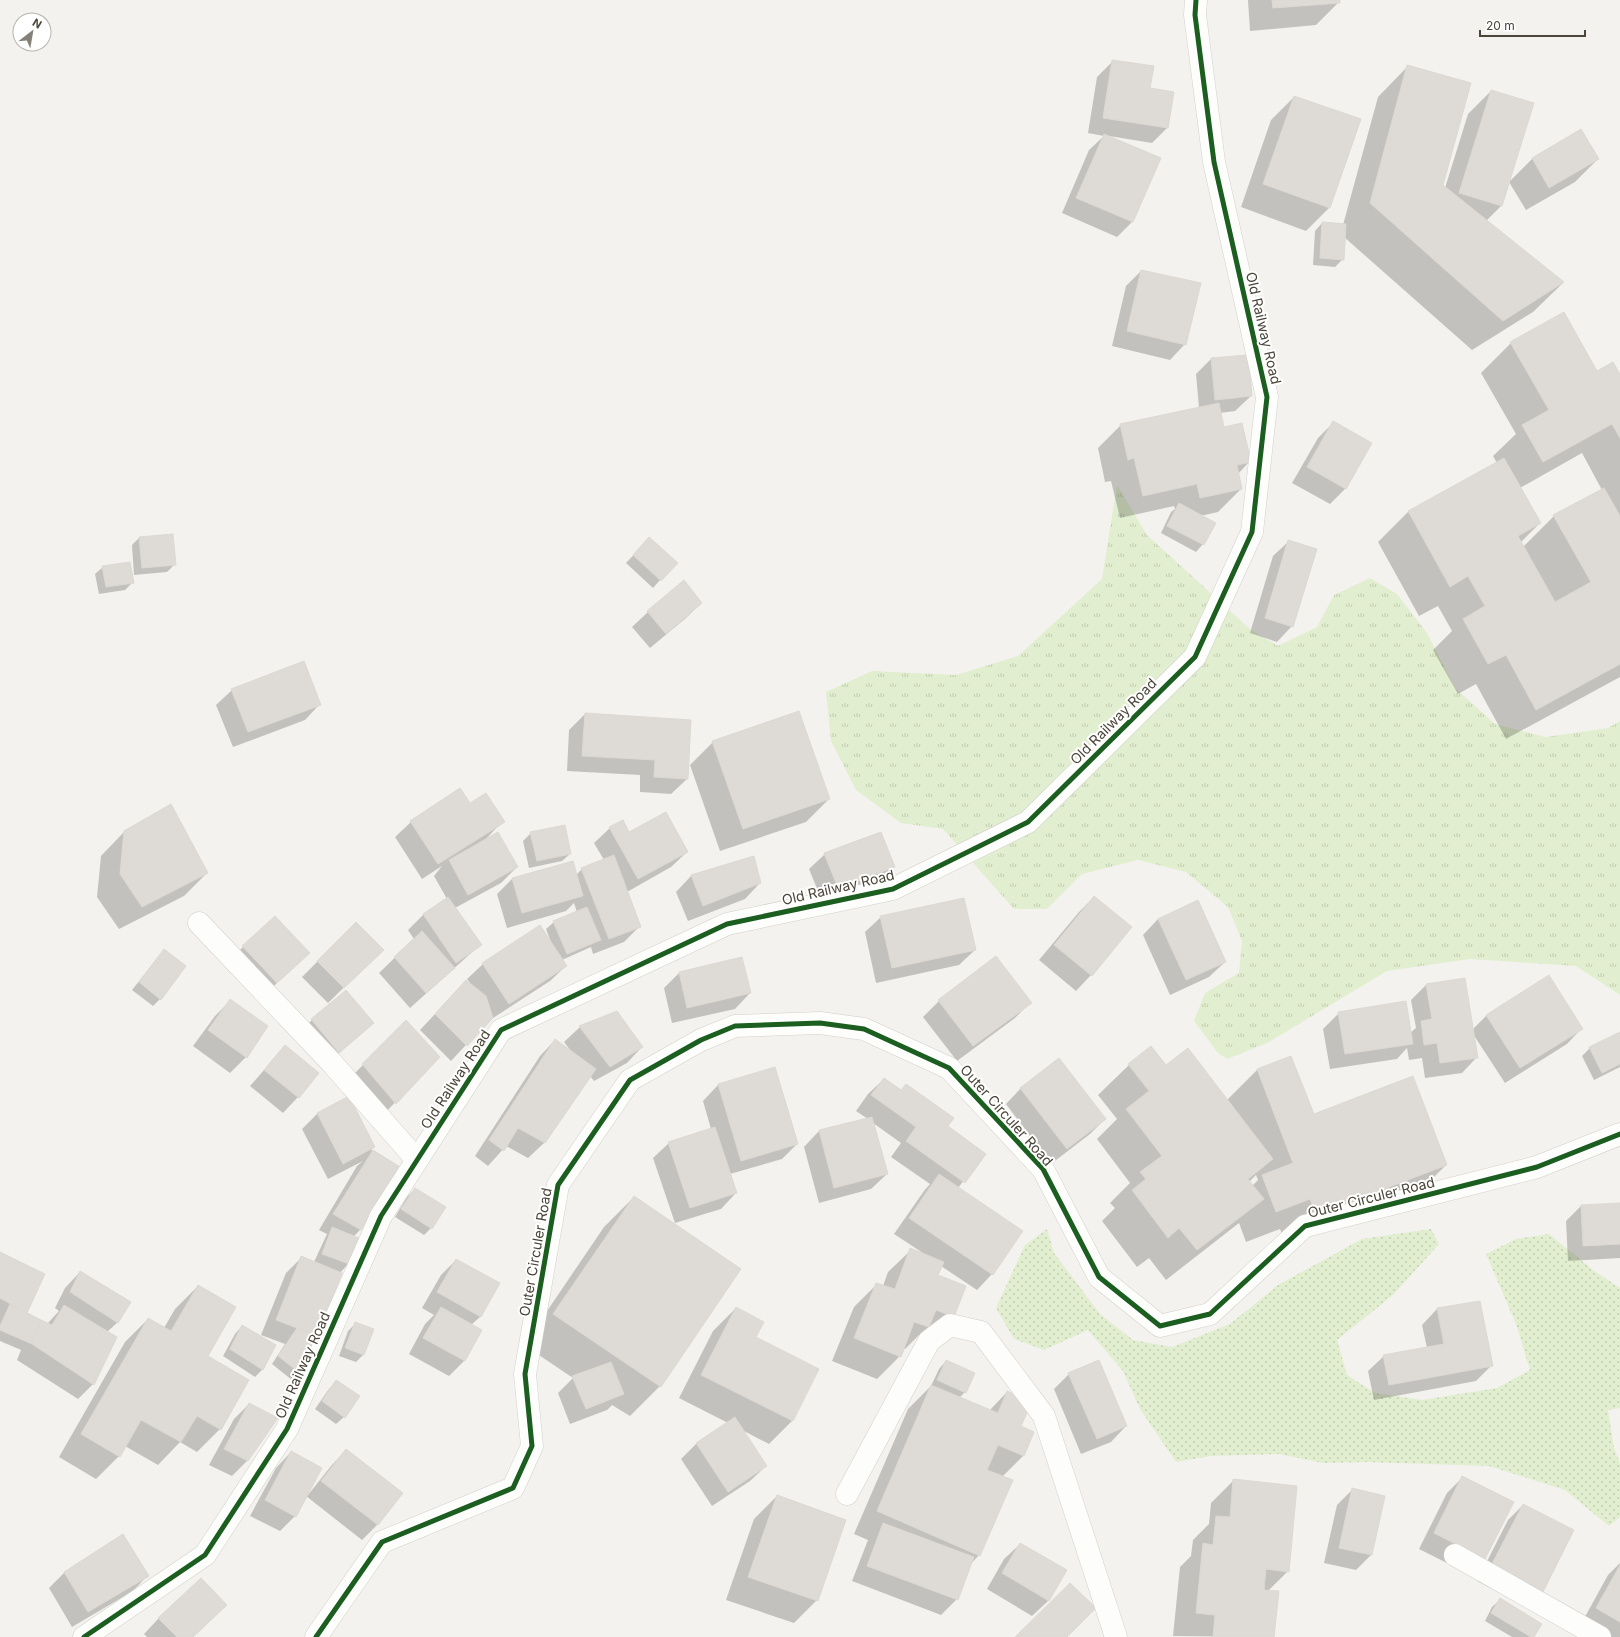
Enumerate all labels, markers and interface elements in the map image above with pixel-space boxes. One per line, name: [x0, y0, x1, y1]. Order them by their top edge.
north arrow: [12, 12, 52, 52]
scale bar: [1480, 12, 1585, 38]
text: N: [30, 15, 44, 32]
text: 20 m: [1486, 18, 1515, 33]
street label: Old Railway Road: [1243, 270, 1285, 386]
street label: Old Railway Road: [1066, 674, 1160, 768]
street label: Old Railway Road: [780, 866, 896, 908]
street label: Old Railway Road: [417, 1026, 493, 1132]
street label: Outer Circuler Road: [957, 1061, 1057, 1169]
street label: Outer Circuler Road: [1306, 1173, 1436, 1221]
street label: Outer Circuler Road: [515, 1186, 555, 1318]
street label: Old Railway Road: [271, 1309, 333, 1421]

